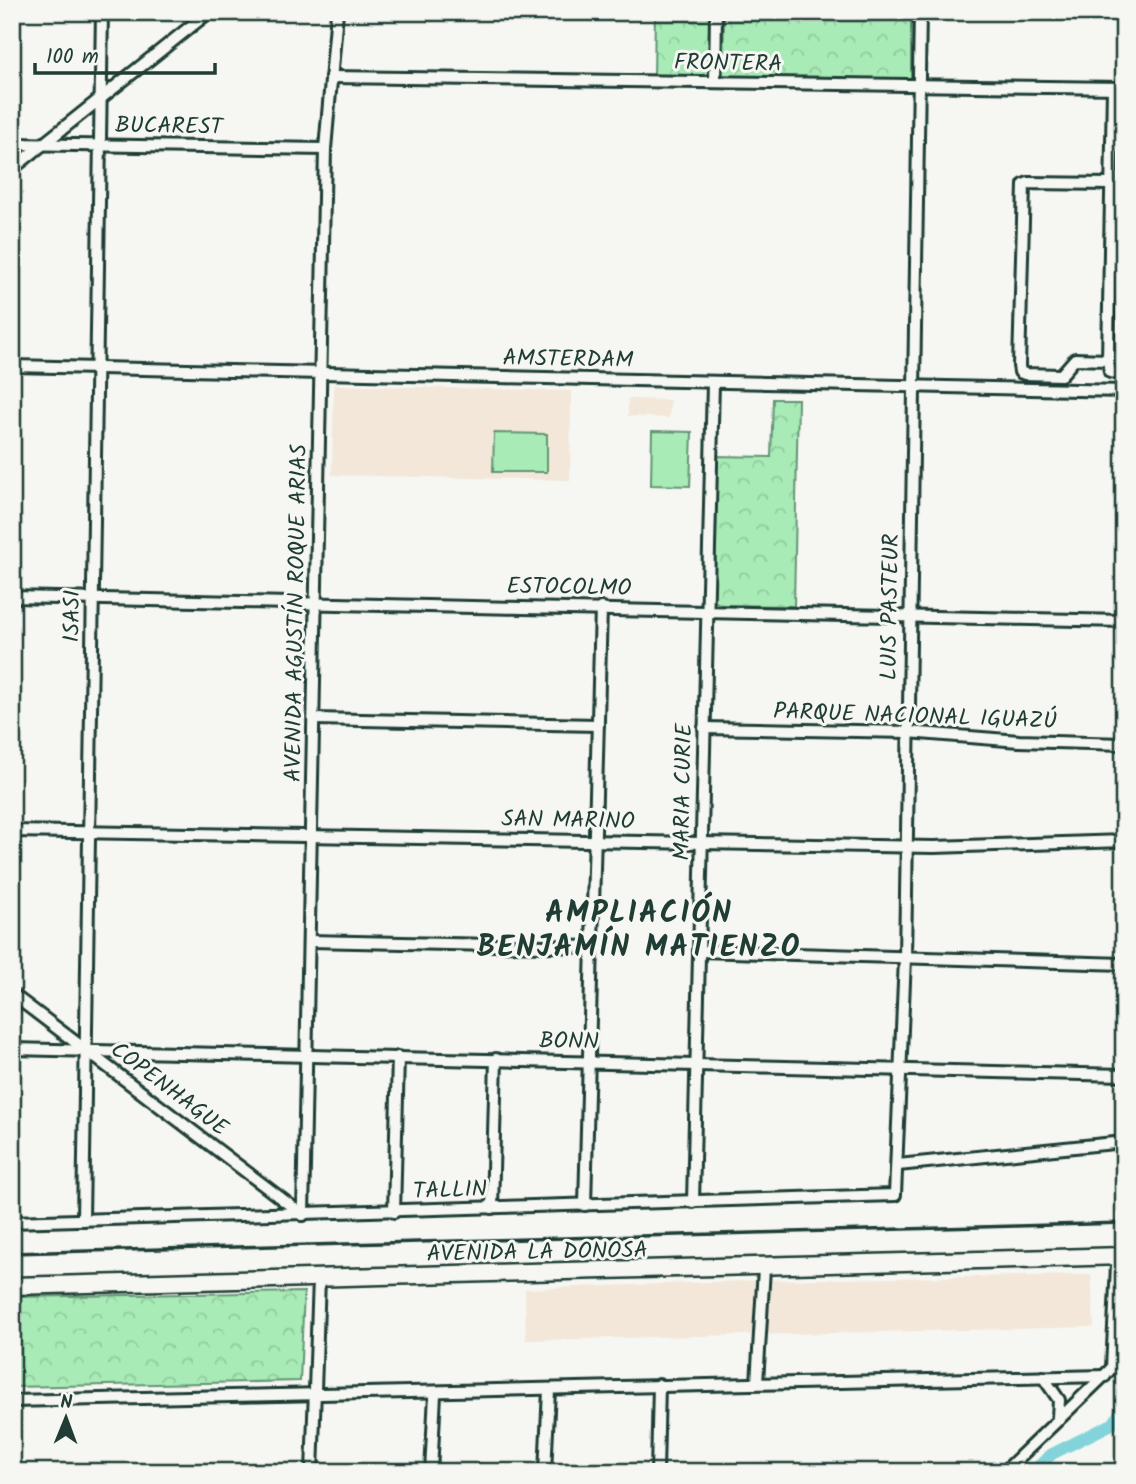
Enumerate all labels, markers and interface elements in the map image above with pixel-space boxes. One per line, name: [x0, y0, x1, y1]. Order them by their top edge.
scale bar: [35, 32, 215, 76]
text: 100 m: [46, 41, 99, 74]
street label: FRONTERA: [674, 45, 782, 83]
street label: BUCAREST: [115, 108, 225, 146]
street label: AMSTERDAM: [502, 341, 634, 379]
street label: AVENIDA AGUSTÍN ROQUE ARIAS: [276, 444, 318, 782]
street label: LUIS PASTEUR: [872, 533, 910, 681]
street label: ESTOCOLMO: [506, 569, 632, 607]
street label: ISASI: [55, 589, 91, 643]
street label: PARQUE NACIONAL IGUAZÚ: [772, 694, 1057, 740]
street label: MARIA CURIE: [665, 722, 703, 861]
street label: SAN MARINO: [501, 802, 635, 840]
district label: AMPLIACIÓN BENJAMÍN MATIENZO: [477, 890, 801, 972]
street label: BONN: [539, 1023, 599, 1061]
street label: COPENHAGUE: [102, 1033, 236, 1146]
street label: TALLIN: [412, 1172, 488, 1210]
street label: AVENIDA LA DONOSA: [426, 1233, 648, 1273]
north arrow: [32, 1382, 102, 1452]
text: N: [60, 1388, 73, 1418]

